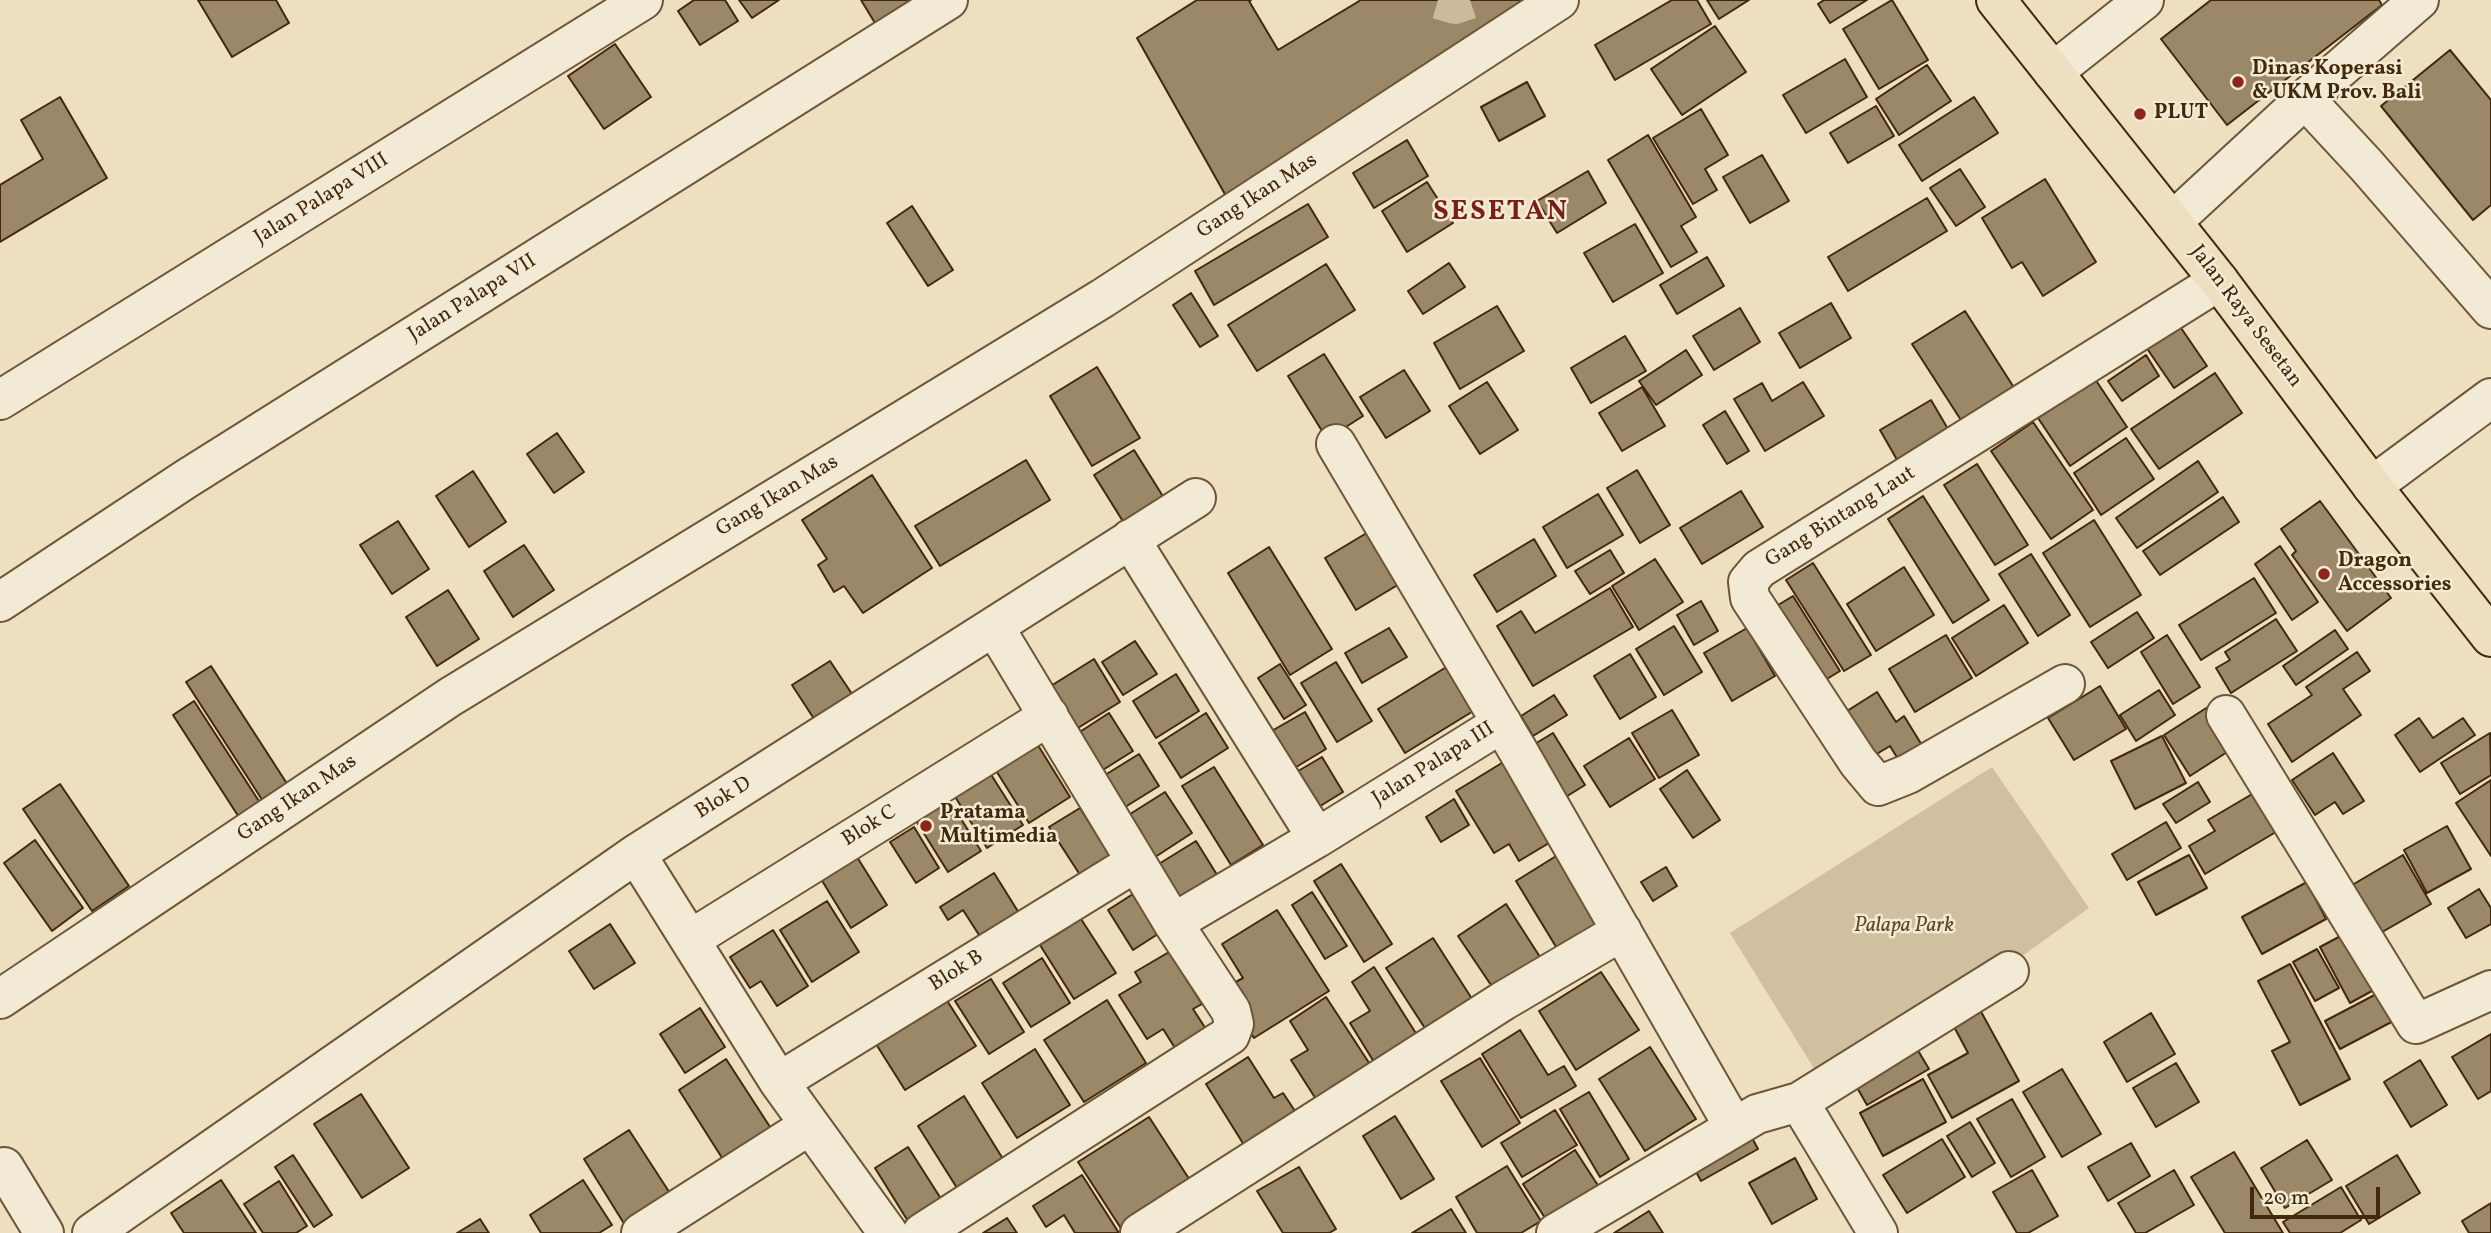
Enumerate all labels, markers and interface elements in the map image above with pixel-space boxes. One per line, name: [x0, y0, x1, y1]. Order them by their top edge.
place label: Dinas Koperasi & UKM Prov. Bali: [2252, 57, 2422, 107]
marker: Dinas Koperasi & UKM Prov. Bali: [2230, 74, 2246, 90]
place label: PLUT: [2154, 101, 2208, 127]
marker: PLUT: [2132, 106, 2148, 122]
street label: Jalan Palapa VIII: [250, 149, 394, 251]
street label: Gang Ikan Mas: [1193, 149, 1323, 245]
district label: SESETAN: [1434, 197, 1568, 231]
street label: Jalan Raya Sesetan: [2183, 241, 2307, 393]
street label: Jalan Palapa VII: [404, 250, 542, 348]
street label: Gang Ikan Mas: [712, 451, 844, 543]
street label: Gang Bintang Laut: [1761, 462, 1921, 574]
place label: Dragon Accessories: [2338, 549, 2452, 599]
marker: Dragon Accessories: [2316, 566, 2332, 582]
street label: Jalan Palapa III: [1368, 717, 1500, 813]
street label: Gang Ikan Mas: [234, 750, 362, 848]
street label: Blok D: [691, 772, 757, 826]
street label: Blok C: [838, 801, 902, 853]
place label: Pratama Multimedia: [940, 801, 1058, 851]
marker: Pratama Multimedia: [918, 818, 934, 834]
park label: Palapa Park: [1854, 914, 1954, 940]
street label: Blok B: [925, 946, 989, 998]
scale bar: [2253, 1174, 2382, 1218]
text: 20 m: [2263, 1184, 2309, 1213]

